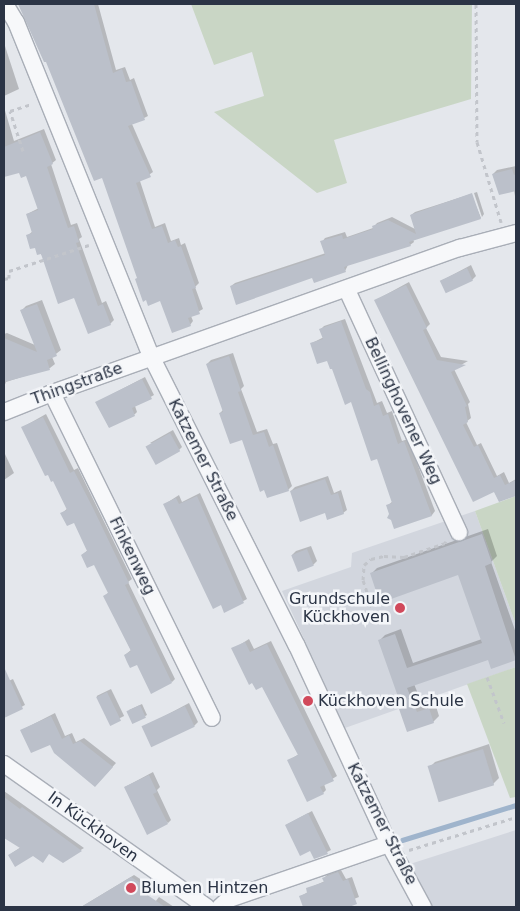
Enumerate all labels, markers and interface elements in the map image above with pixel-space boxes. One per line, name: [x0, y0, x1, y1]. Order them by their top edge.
street label: Bellinghovener Weg: [360, 334, 446, 488]
street label: Thingstraße: [29, 359, 125, 409]
street label: Katzemer Straße: [164, 396, 242, 524]
street label: Finkenweg: [105, 514, 159, 598]
place label: Grundschule Kückhoven: [289, 589, 390, 627]
marker: Grundschule Kückhoven: [394, 602, 406, 614]
place label: Kückhoven Schule: [318, 691, 464, 711]
marker: Kückhoven Schule: [302, 695, 314, 707]
street label: Katzemer Straße: [343, 760, 421, 888]
street label: In Kückhoven: [44, 788, 142, 866]
place label: Blumen Hintzen: [141, 878, 268, 898]
marker: Blumen Hintzen: [125, 882, 137, 894]

